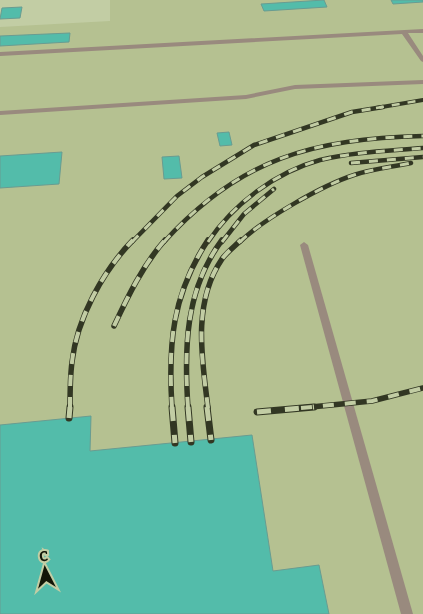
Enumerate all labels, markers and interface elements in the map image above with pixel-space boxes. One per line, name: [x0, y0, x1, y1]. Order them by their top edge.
north arrow: [20, 544, 70, 594]
text: С: [38, 548, 49, 565]

